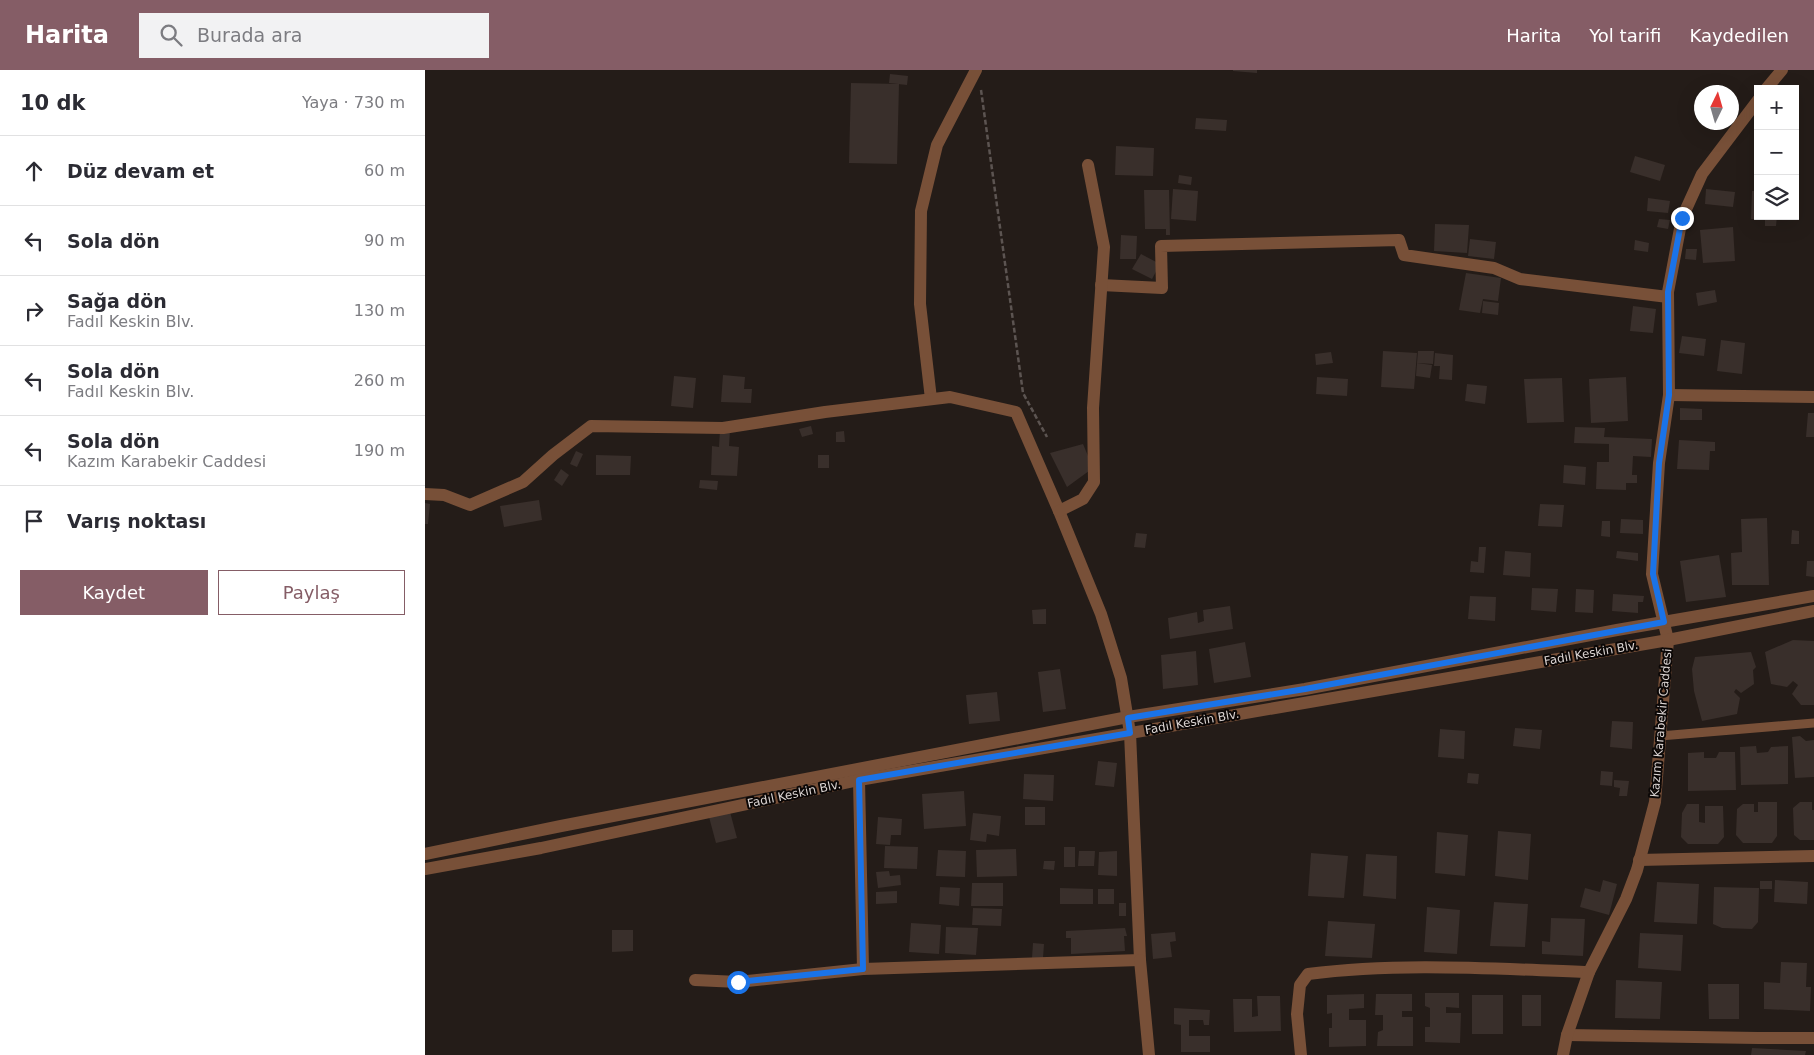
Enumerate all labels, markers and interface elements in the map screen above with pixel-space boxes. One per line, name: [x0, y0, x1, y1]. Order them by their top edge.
search box: [139, 13, 489, 58]
text: Harita: [25, 21, 109, 49]
icon: search: [157, 21, 185, 49]
text: Burada ara: [197, 24, 302, 46]
text: Harita: [1506, 25, 1561, 46]
text: Yol tarifi: [1589, 25, 1661, 46]
text: Kaydedilen: [1689, 25, 1789, 46]
north arrow: [1694, 85, 1739, 130]
map controls: [1754, 85, 1799, 220]
button: +: [1754, 85, 1799, 130]
text: 10 dk: [20, 91, 86, 115]
text: Yaya · 730 m: [302, 93, 405, 112]
button: −: [1754, 130, 1799, 175]
icon: ahead: [20, 157, 48, 185]
text: Düz devam et: [67, 160, 214, 182]
text: 60 m: [364, 161, 405, 180]
button: layers: [1754, 175, 1799, 220]
route end: [1671, 207, 1694, 230]
icon: left: [20, 227, 48, 255]
text: Sola dön: [67, 230, 160, 252]
text: 90 m: [364, 231, 405, 250]
text: Sağa dön: [67, 290, 167, 312]
icon: right: [20, 297, 48, 325]
text: 130 m: [354, 301, 405, 320]
text: Fadıl Keskin Blv.: [67, 312, 194, 331]
text: Sola dön: [67, 360, 160, 382]
icon: left: [20, 367, 48, 395]
text: 260 m: [354, 371, 405, 390]
text: Fadıl Keskin Blv.: [67, 382, 194, 401]
text: Sola dön: [67, 430, 160, 452]
icon: left: [20, 437, 48, 465]
text: 190 m: [354, 441, 405, 460]
text: Kazım Karabekir Caddesi: [67, 452, 266, 471]
icon: arrive: [20, 507, 48, 535]
text: Varış noktası: [67, 510, 206, 532]
button: Kaydet: [20, 570, 208, 615]
button: Paylaş: [218, 570, 405, 615]
street label: Fadıl Keskin Blv.: [1543, 638, 1639, 668]
street label: Kazım Karabekir Caddesi: [1648, 648, 1674, 798]
street label: Fadıl Keskin Blv.: [1144, 707, 1240, 737]
street label: Fadıl Keskin Blv.: [746, 777, 842, 811]
route start: [727, 971, 750, 994]

